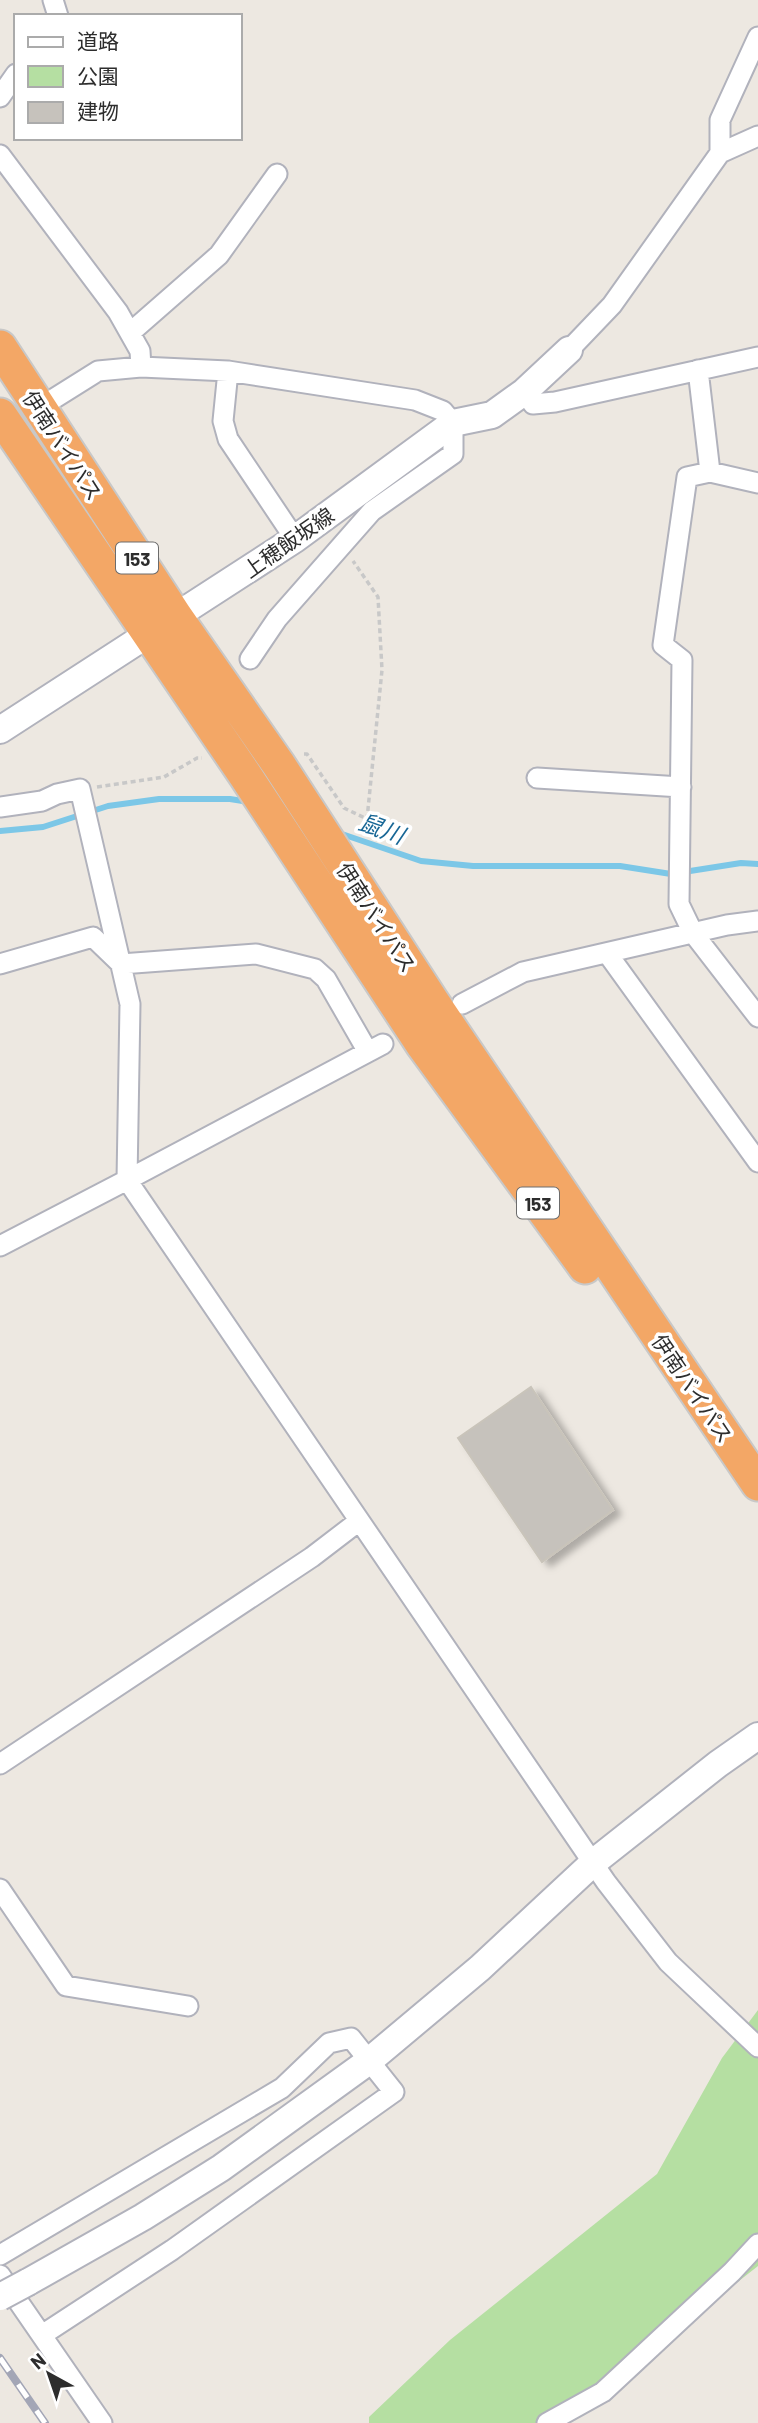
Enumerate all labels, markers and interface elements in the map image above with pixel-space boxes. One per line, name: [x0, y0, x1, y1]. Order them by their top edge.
legend: [14, 14, 242, 140]
text: 道路: [77, 28, 119, 53]
text: 公園: [77, 63, 119, 88]
text: 建物: [77, 98, 119, 123]
street label: 伊南バイパス: [18, 386, 108, 504]
street label: 上穂飯坂線: [238, 502, 338, 582]
road number: 153: [116, 542, 158, 573]
water label: 鼠川: [356, 807, 411, 850]
street label: 伊南バイパス: [332, 858, 422, 976]
road number: 153: [517, 1188, 559, 1218]
street label: 伊南バイパス: [648, 1329, 738, 1447]
north arrow: [14, 2339, 84, 2409]
text: N: [26, 2348, 50, 2373]

